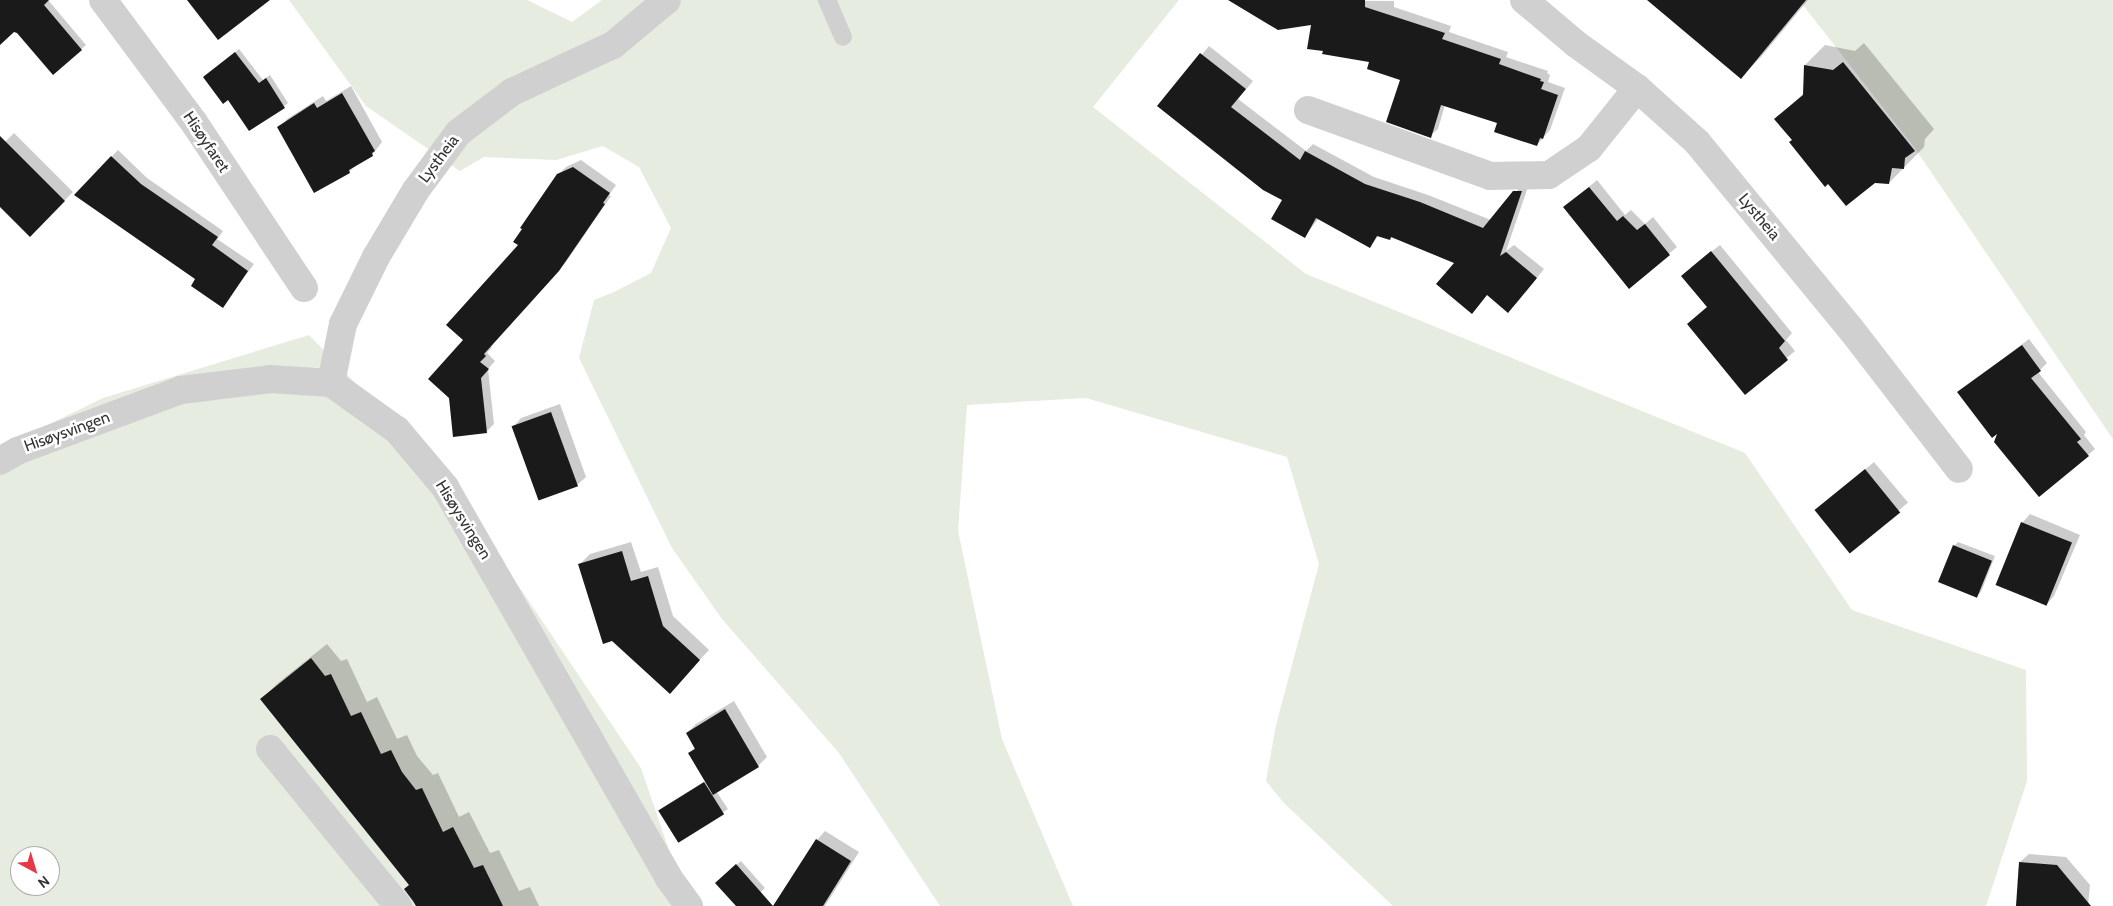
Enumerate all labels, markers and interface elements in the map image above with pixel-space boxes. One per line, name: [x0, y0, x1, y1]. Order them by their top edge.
street label: Hisøyfaret: [179, 108, 233, 176]
street label: Lystheia: [415, 131, 463, 187]
street label: Lystheia: [1734, 190, 1784, 244]
street label: Hisøysvingen: [22, 408, 112, 456]
street label: Hisøysvingen: [431, 477, 495, 563]
north arrow: [10, 846, 60, 896]
text: N: [34, 872, 53, 892]

